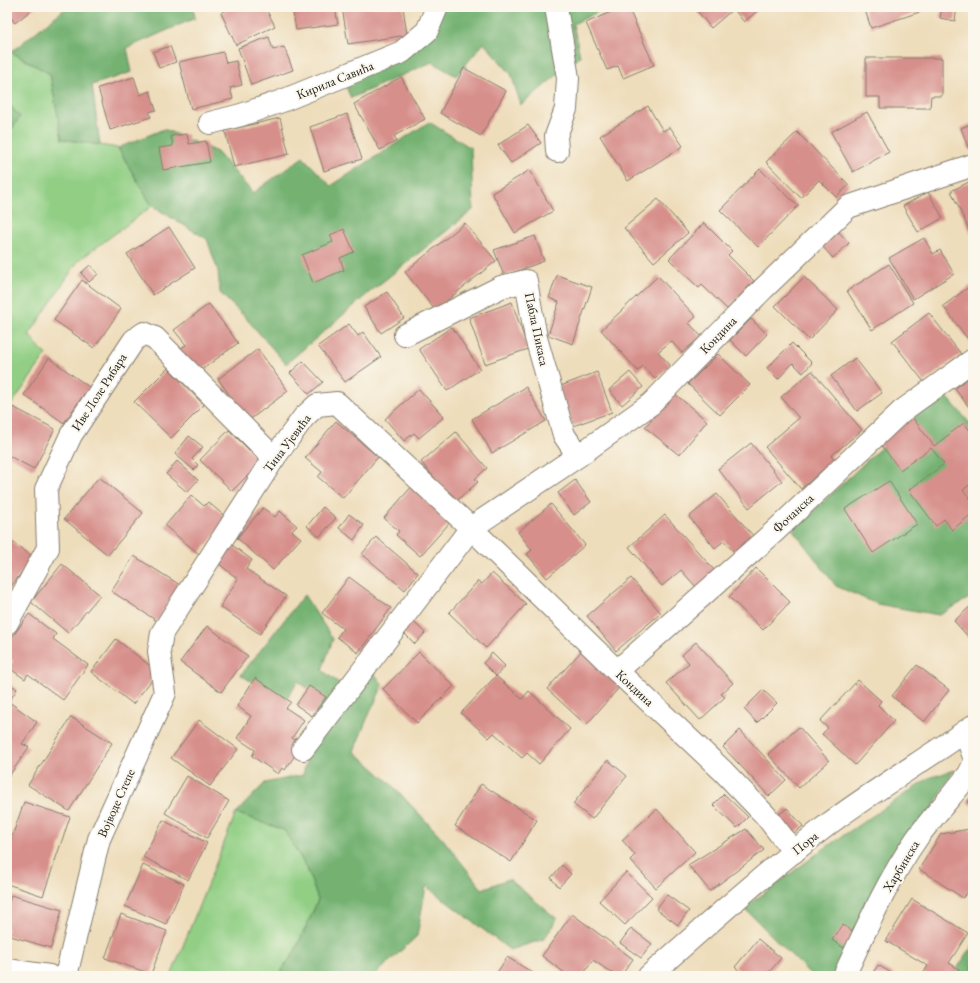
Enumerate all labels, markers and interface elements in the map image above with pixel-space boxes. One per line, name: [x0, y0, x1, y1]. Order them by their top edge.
street label: Кирила Савића: [294, 56, 377, 103]
street label: Пабла Пикаса: [521, 291, 553, 368]
street label: Кондина: [696, 312, 741, 358]
street label: Иве Лоле Рибара: [67, 349, 131, 434]
street label: Тина Ујевића: [259, 410, 315, 476]
street label: Фочанска: [769, 489, 818, 536]
street label: Кондина: [612, 666, 658, 711]
street label: Војводе Степе: [93, 766, 139, 840]
street label: Пора: [788, 827, 822, 859]
street label: Харбинска: [878, 836, 923, 896]

